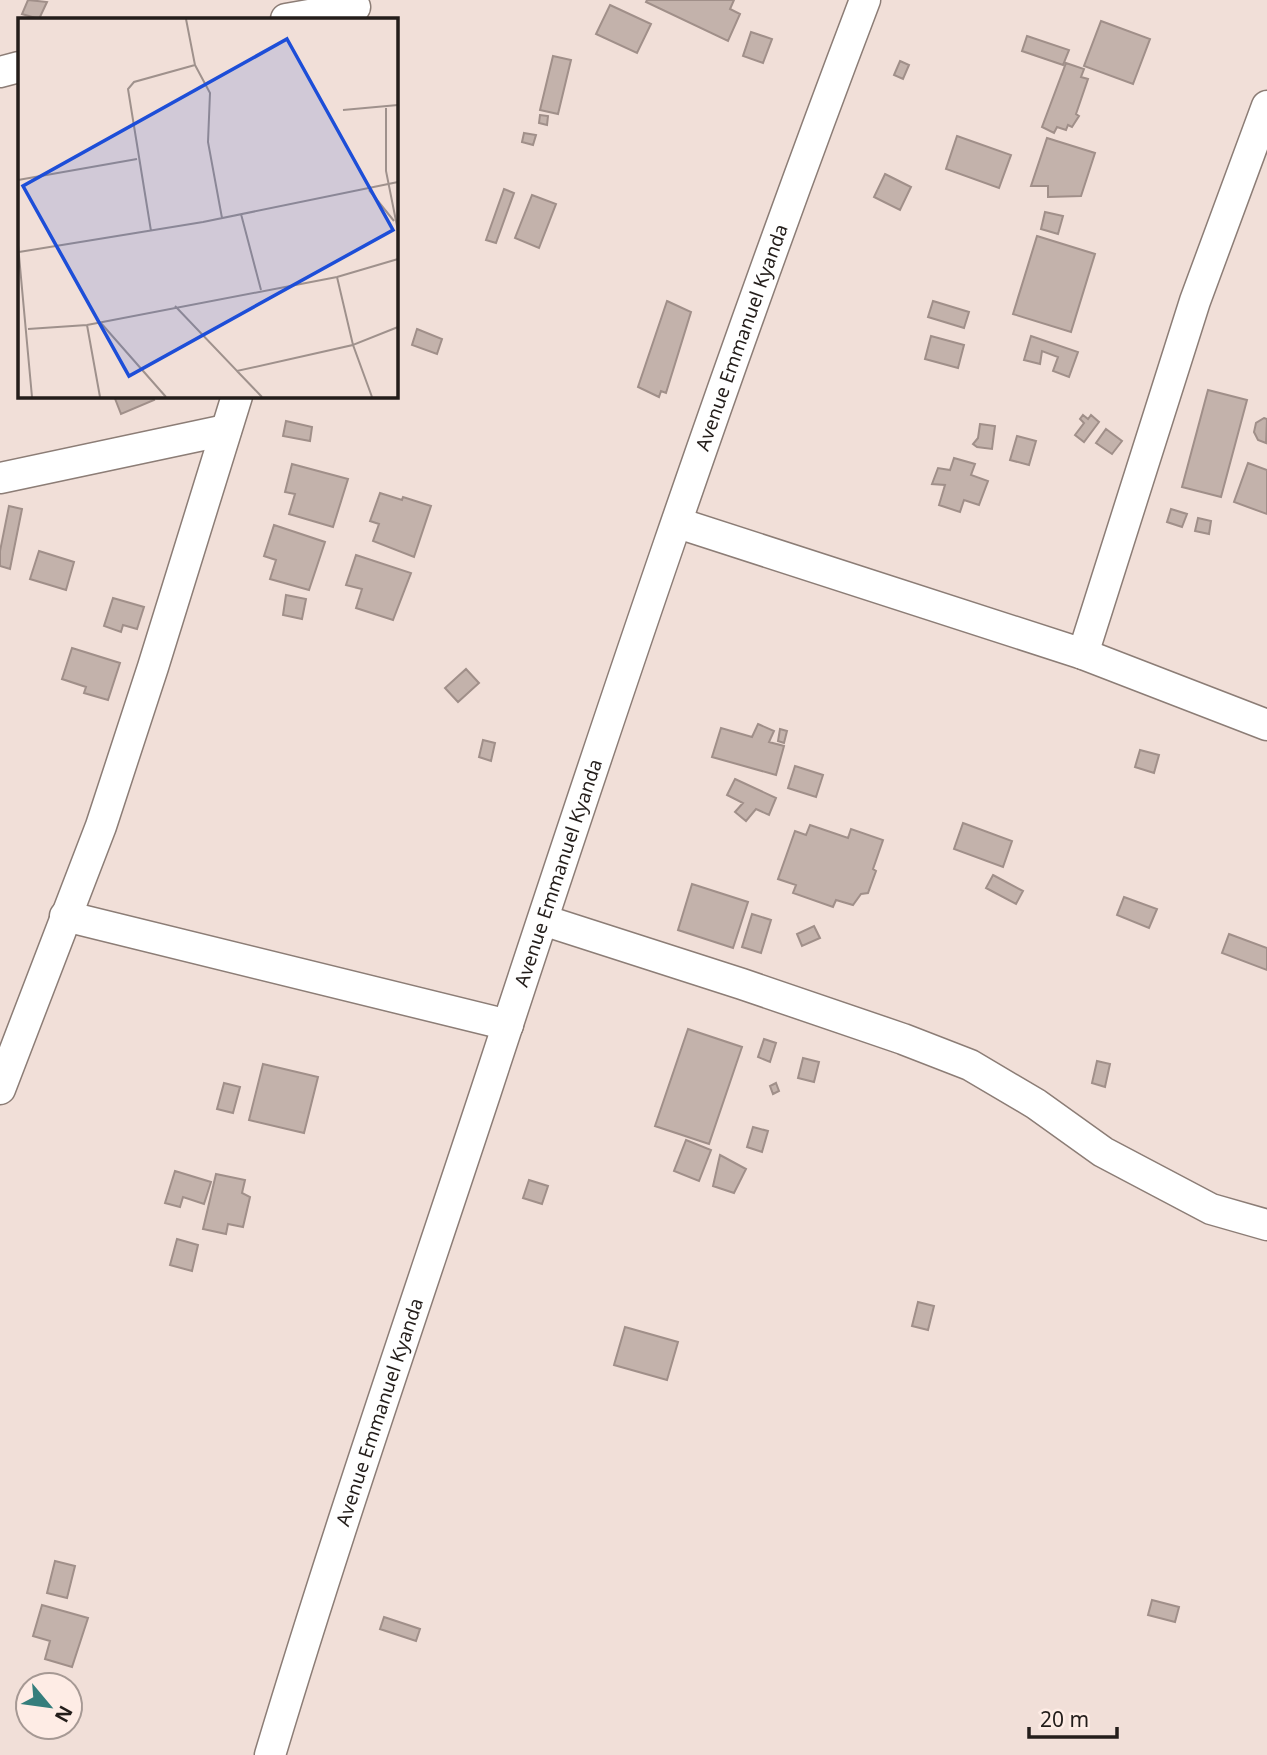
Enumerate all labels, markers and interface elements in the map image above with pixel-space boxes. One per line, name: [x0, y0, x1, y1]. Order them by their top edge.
inset map: [18, 18, 397, 397]
street label: Avenue Emmanuel Kyanda: [689, 220, 794, 454]
street label: Avenue Emmanuel Kyanda: [508, 755, 608, 990]
street label: Avenue Emmanuel Kyanda: [330, 1295, 429, 1529]
north arrow: [14, 1671, 84, 1741]
scale bar: [1029, 1696, 1116, 1740]
text: N: [49, 1701, 79, 1727]
text: 20 m: [1040, 1705, 1089, 1733]

